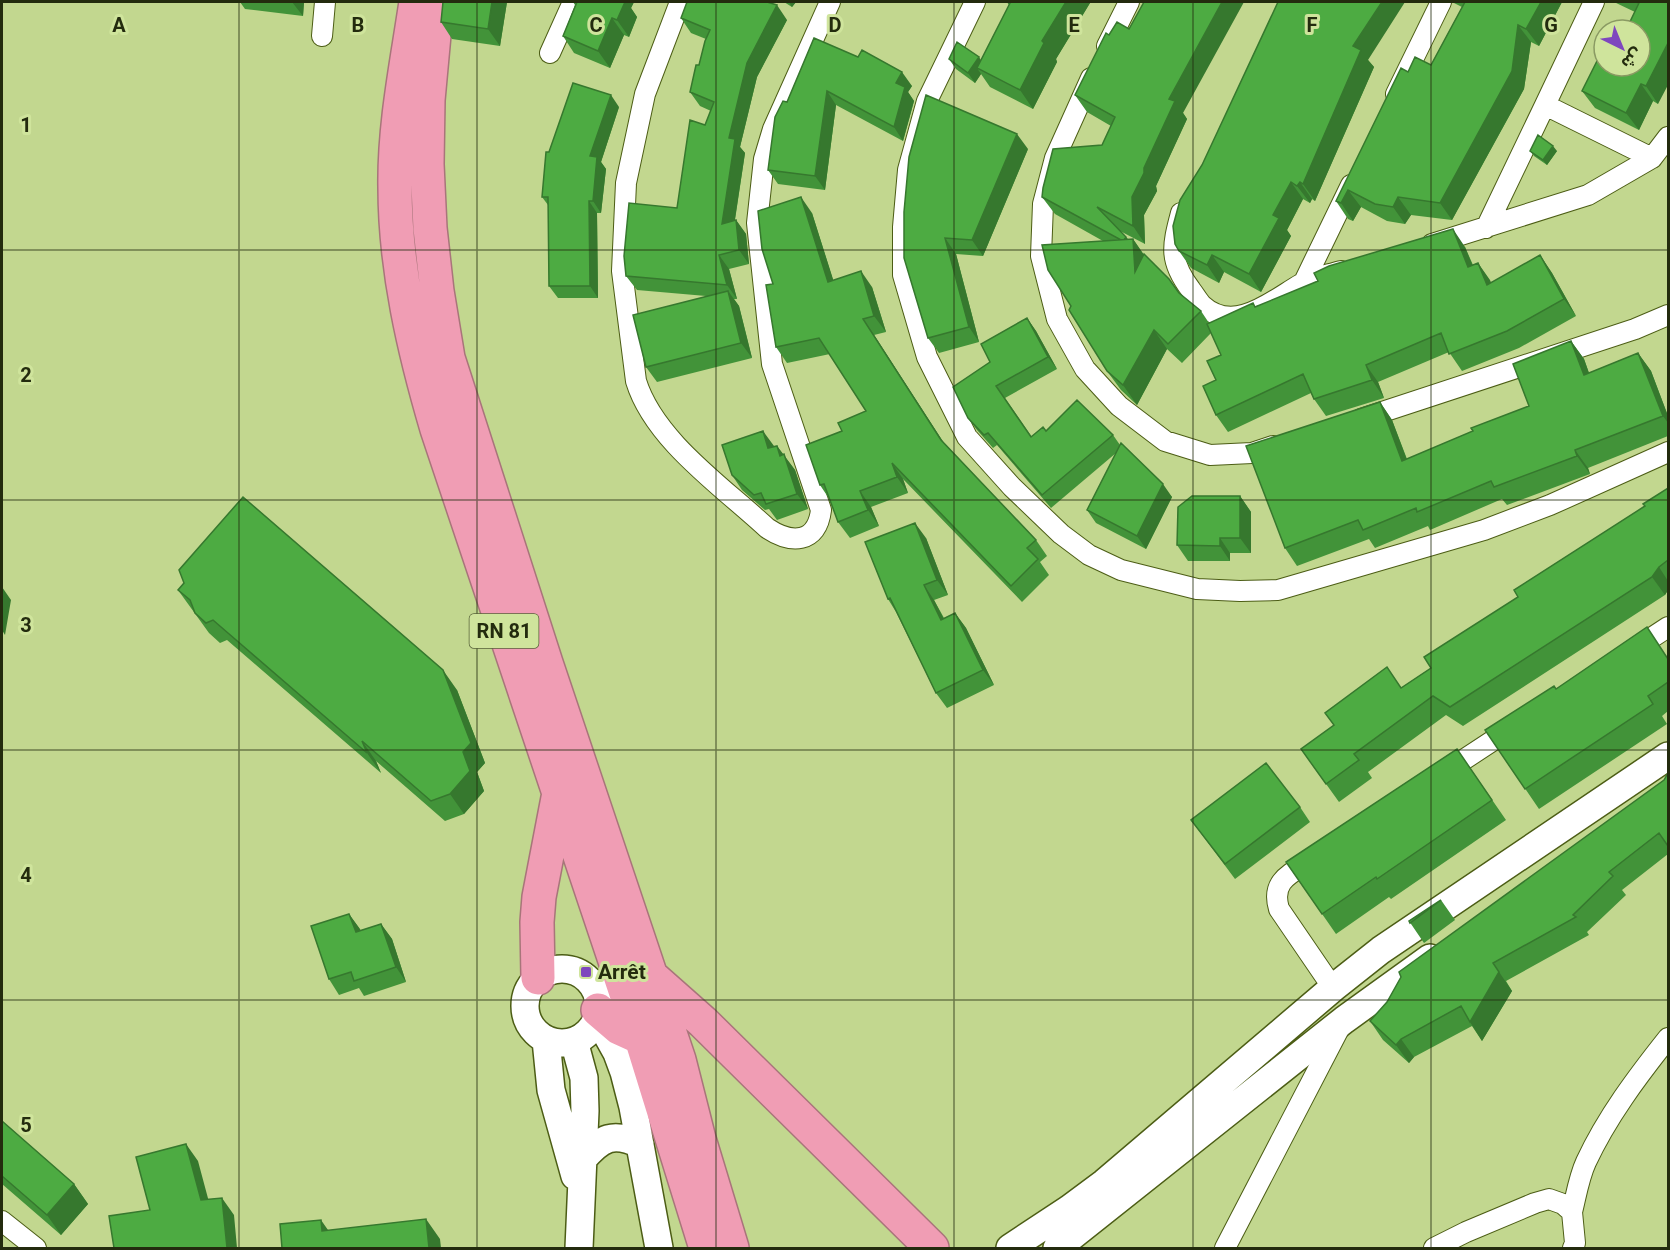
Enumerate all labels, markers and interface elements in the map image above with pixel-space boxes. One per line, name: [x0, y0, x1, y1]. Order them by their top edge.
text: A: [112, 13, 126, 37]
text: B: [352, 13, 364, 37]
text: C: [589, 13, 603, 37]
text: D: [829, 13, 842, 37]
text: E: [1068, 13, 1080, 37]
text: F: [1307, 13, 1318, 37]
text: G: [1544, 13, 1558, 37]
north arrow: [1592, 18, 1652, 78]
text: ش: [1617, 44, 1646, 73]
text: 1: [20, 113, 32, 137]
text: 2: [20, 363, 32, 387]
text: 3: [20, 613, 32, 637]
road number: RN 81: [470, 614, 538, 648]
text: 4: [20, 863, 32, 887]
place label: Arrêt: [598, 960, 646, 984]
marker: Arrêt: [579, 965, 593, 979]
text: 5: [20, 1113, 32, 1137]

